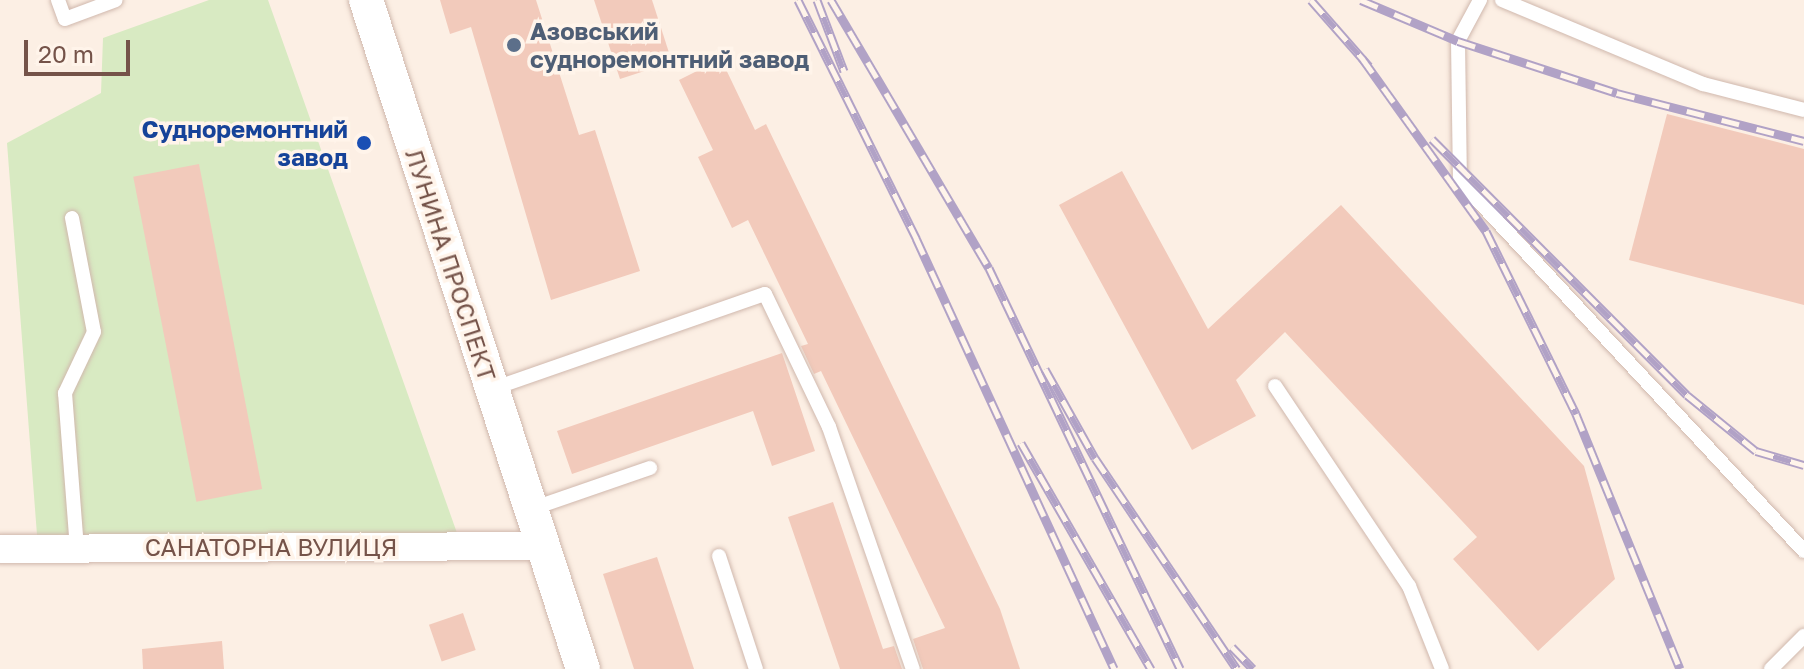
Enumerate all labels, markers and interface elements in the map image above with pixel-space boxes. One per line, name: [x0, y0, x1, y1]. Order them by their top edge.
place label: Азовський судноремонтний завод: [530, 17, 809, 73]
scale bar: [28, 24, 134, 74]
marker: Азовський судноремонтний завод: [505, 36, 523, 54]
text: 20 m: [38, 39, 94, 68]
place label: Судноремонтний завод: [141, 115, 348, 171]
marker: Судноремонтний завод: [355, 134, 373, 152]
street label: ЛУНИНА ПРОСПЕКТ: [400, 145, 502, 385]
street label: САНАТОРНА ВУЛИЦЯ: [145, 533, 397, 561]

